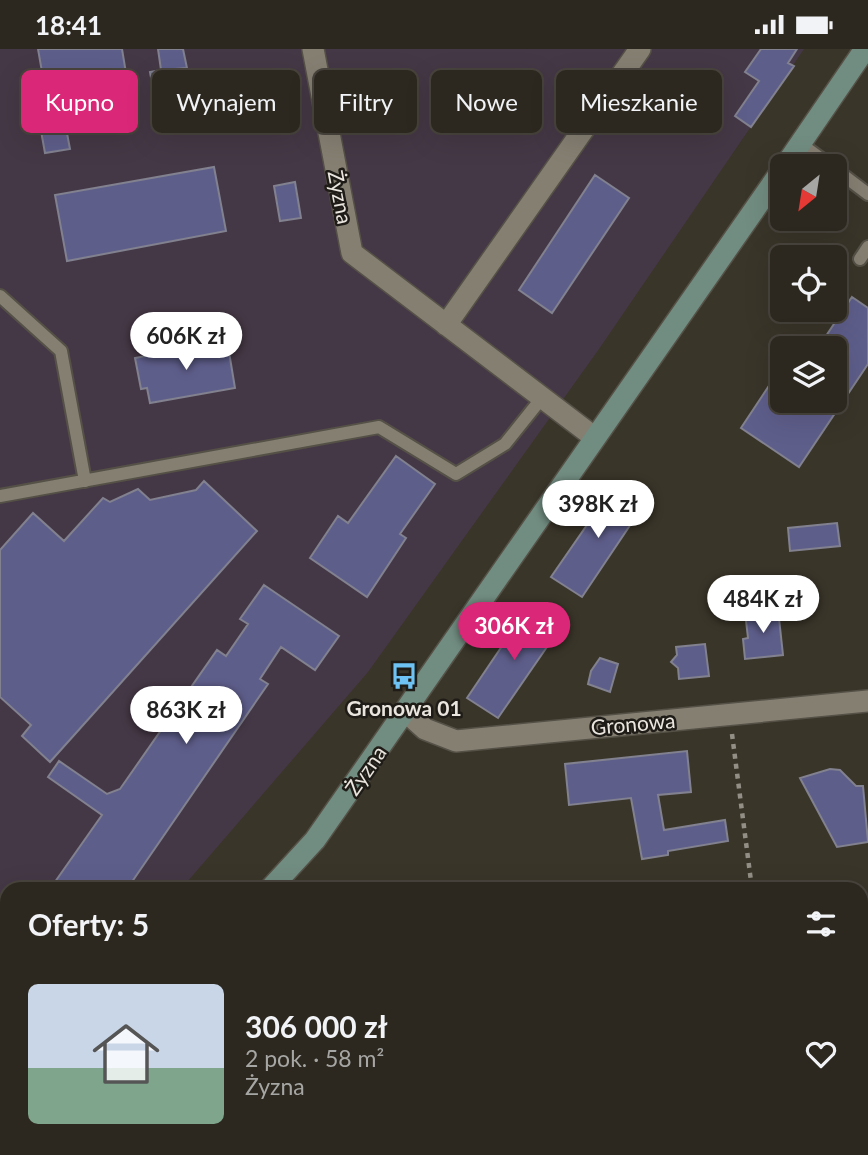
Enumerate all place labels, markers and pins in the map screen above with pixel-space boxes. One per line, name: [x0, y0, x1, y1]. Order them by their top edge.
pin: 606K zł: [121, 313, 251, 372]
pin: 398K zł: [533, 481, 663, 540]
pin: 484K zł: [698, 575, 828, 635]
pin: 306K zł: [449, 603, 579, 662]
bus stop icon: Gronowa 01: [389, 661, 419, 691]
pin: 863K zł: [121, 687, 251, 746]
place label: Gronowa 01: [346, 695, 462, 720]

